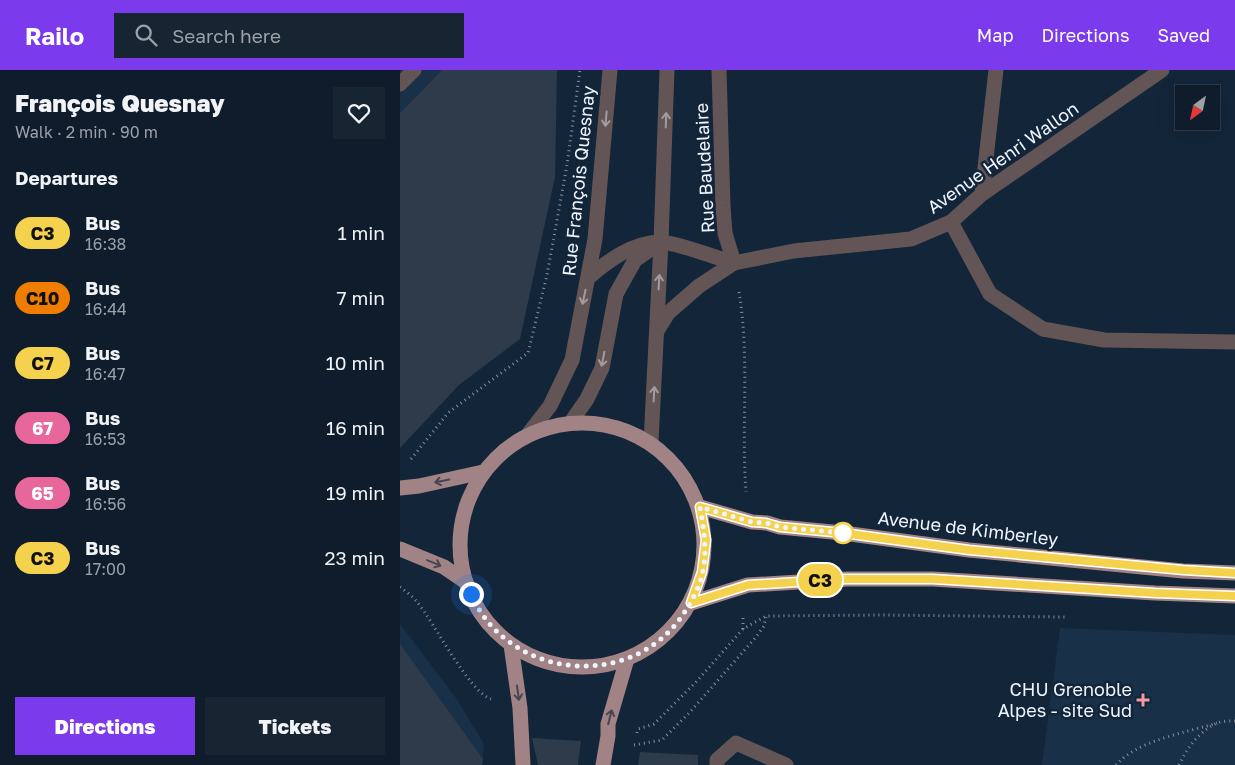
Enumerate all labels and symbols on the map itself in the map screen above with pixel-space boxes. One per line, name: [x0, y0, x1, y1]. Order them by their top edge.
street label: Rue François Quesnay: [557, 85, 599, 277]
north arrow: [1175, 85, 1220, 130]
street label: Avenue Henri Wallon: [923, 97, 1082, 218]
street label: Rue Baudelaire: [690, 102, 718, 234]
one-way arrow: [601, 110, 611, 126]
one-way arrow: [661, 112, 670, 128]
one-way arrow: [655, 275, 664, 291]
one-way arrow: [579, 289, 589, 305]
one-way arrow: [598, 350, 608, 366]
one-way arrow: [649, 386, 658, 402]
one-way arrow: [434, 477, 450, 486]
street label: Avenue de Kimberley: [877, 506, 1060, 550]
unlabelled marker: [832, 522, 854, 544]
one-way arrow: [426, 559, 441, 569]
line badge: C3: [798, 564, 842, 596]
your location: [459, 582, 484, 607]
place label: CHU Grenoble Alpes - site Sud: [998, 678, 1132, 721]
one-way arrow: [513, 685, 523, 701]
marker: CHU Grenoble Alpes - site Sud: [1136, 693, 1150, 707]
one-way arrow: [606, 709, 615, 725]

